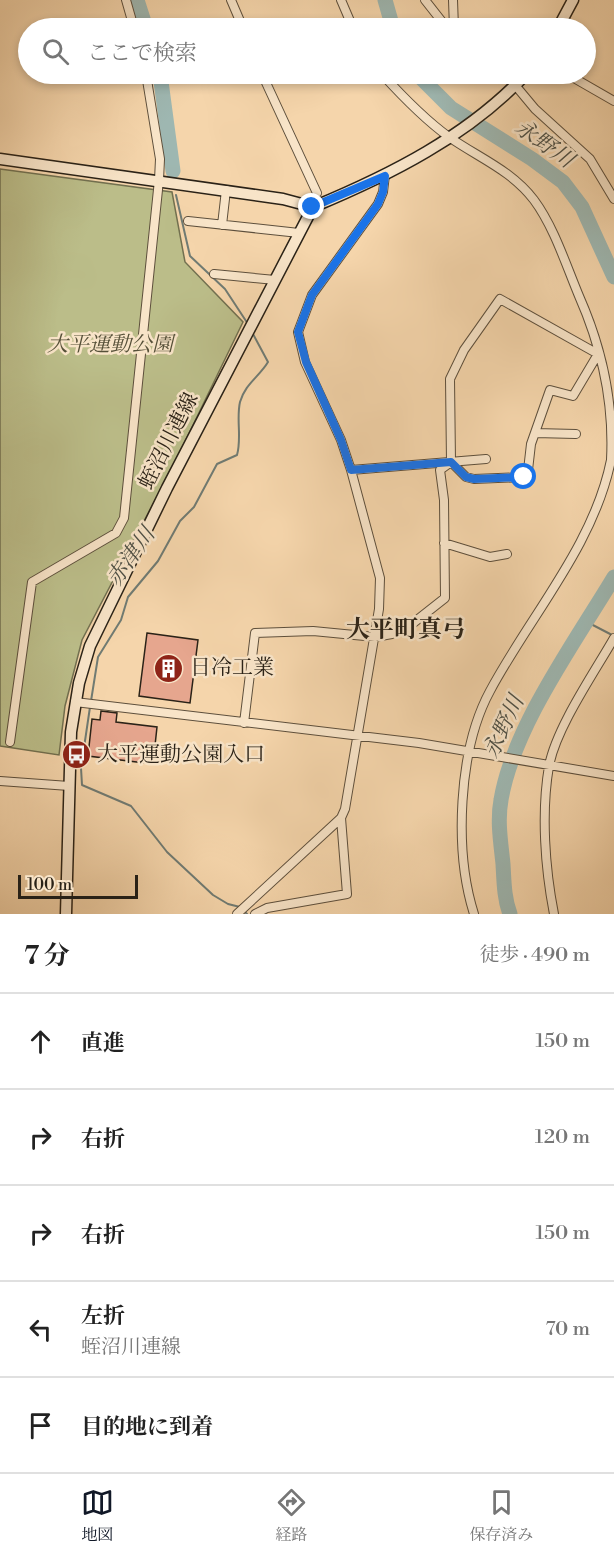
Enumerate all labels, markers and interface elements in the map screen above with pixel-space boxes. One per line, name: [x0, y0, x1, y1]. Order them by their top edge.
search box: [18, 18, 596, 84]
icon: search: [39, 35, 72, 68]
text: ここで検索: [87, 40, 197, 67]
water label: 永野川: [509, 114, 580, 175]
route end: [298, 193, 324, 219]
park label: 大平運動公園: [47, 332, 176, 358]
street label: 蛭沼川連線: [134, 388, 204, 494]
route start: [510, 463, 536, 489]
water label: 赤津川: [101, 521, 162, 592]
district label: 大平町真弓: [346, 615, 466, 645]
building icon: 日冷工業: [153, 652, 185, 684]
place label: 日冷工業: [190, 655, 274, 681]
water label: 永野川: [478, 690, 531, 763]
bus stop icon: 大平運動公園入口: [60, 739, 92, 771]
place label: 大平運動公園入口: [97, 742, 265, 768]
scale bar: [18, 872, 138, 899]
text: 100 m: [27, 875, 72, 895]
text: 7 分: [24, 940, 70, 972]
text: 徒歩 · 490 m: [480, 943, 590, 968]
icon: ahead: [24, 1025, 57, 1058]
text: 150 m: [535, 1029, 590, 1054]
text: 直進: [81, 1030, 125, 1057]
icon: right: [24, 1121, 57, 1154]
text: 120 m: [535, 1125, 590, 1150]
text: 右折: [81, 1126, 125, 1153]
icon: right: [24, 1217, 57, 1250]
text: 150 m: [535, 1221, 590, 1246]
text: 右折: [81, 1222, 125, 1249]
text: 左折: [81, 1303, 125, 1330]
icon: left: [24, 1313, 57, 1346]
text: 70 m: [546, 1317, 590, 1342]
text: 蛭沼川連線: [81, 1335, 181, 1360]
icon: arrive: [24, 1409, 57, 1442]
text: 目的地に到着: [81, 1414, 213, 1441]
tab: 地図: [81, 1486, 114, 1545]
tab: 経路: [275, 1486, 308, 1545]
tab: 保存済み: [469, 1486, 533, 1545]

